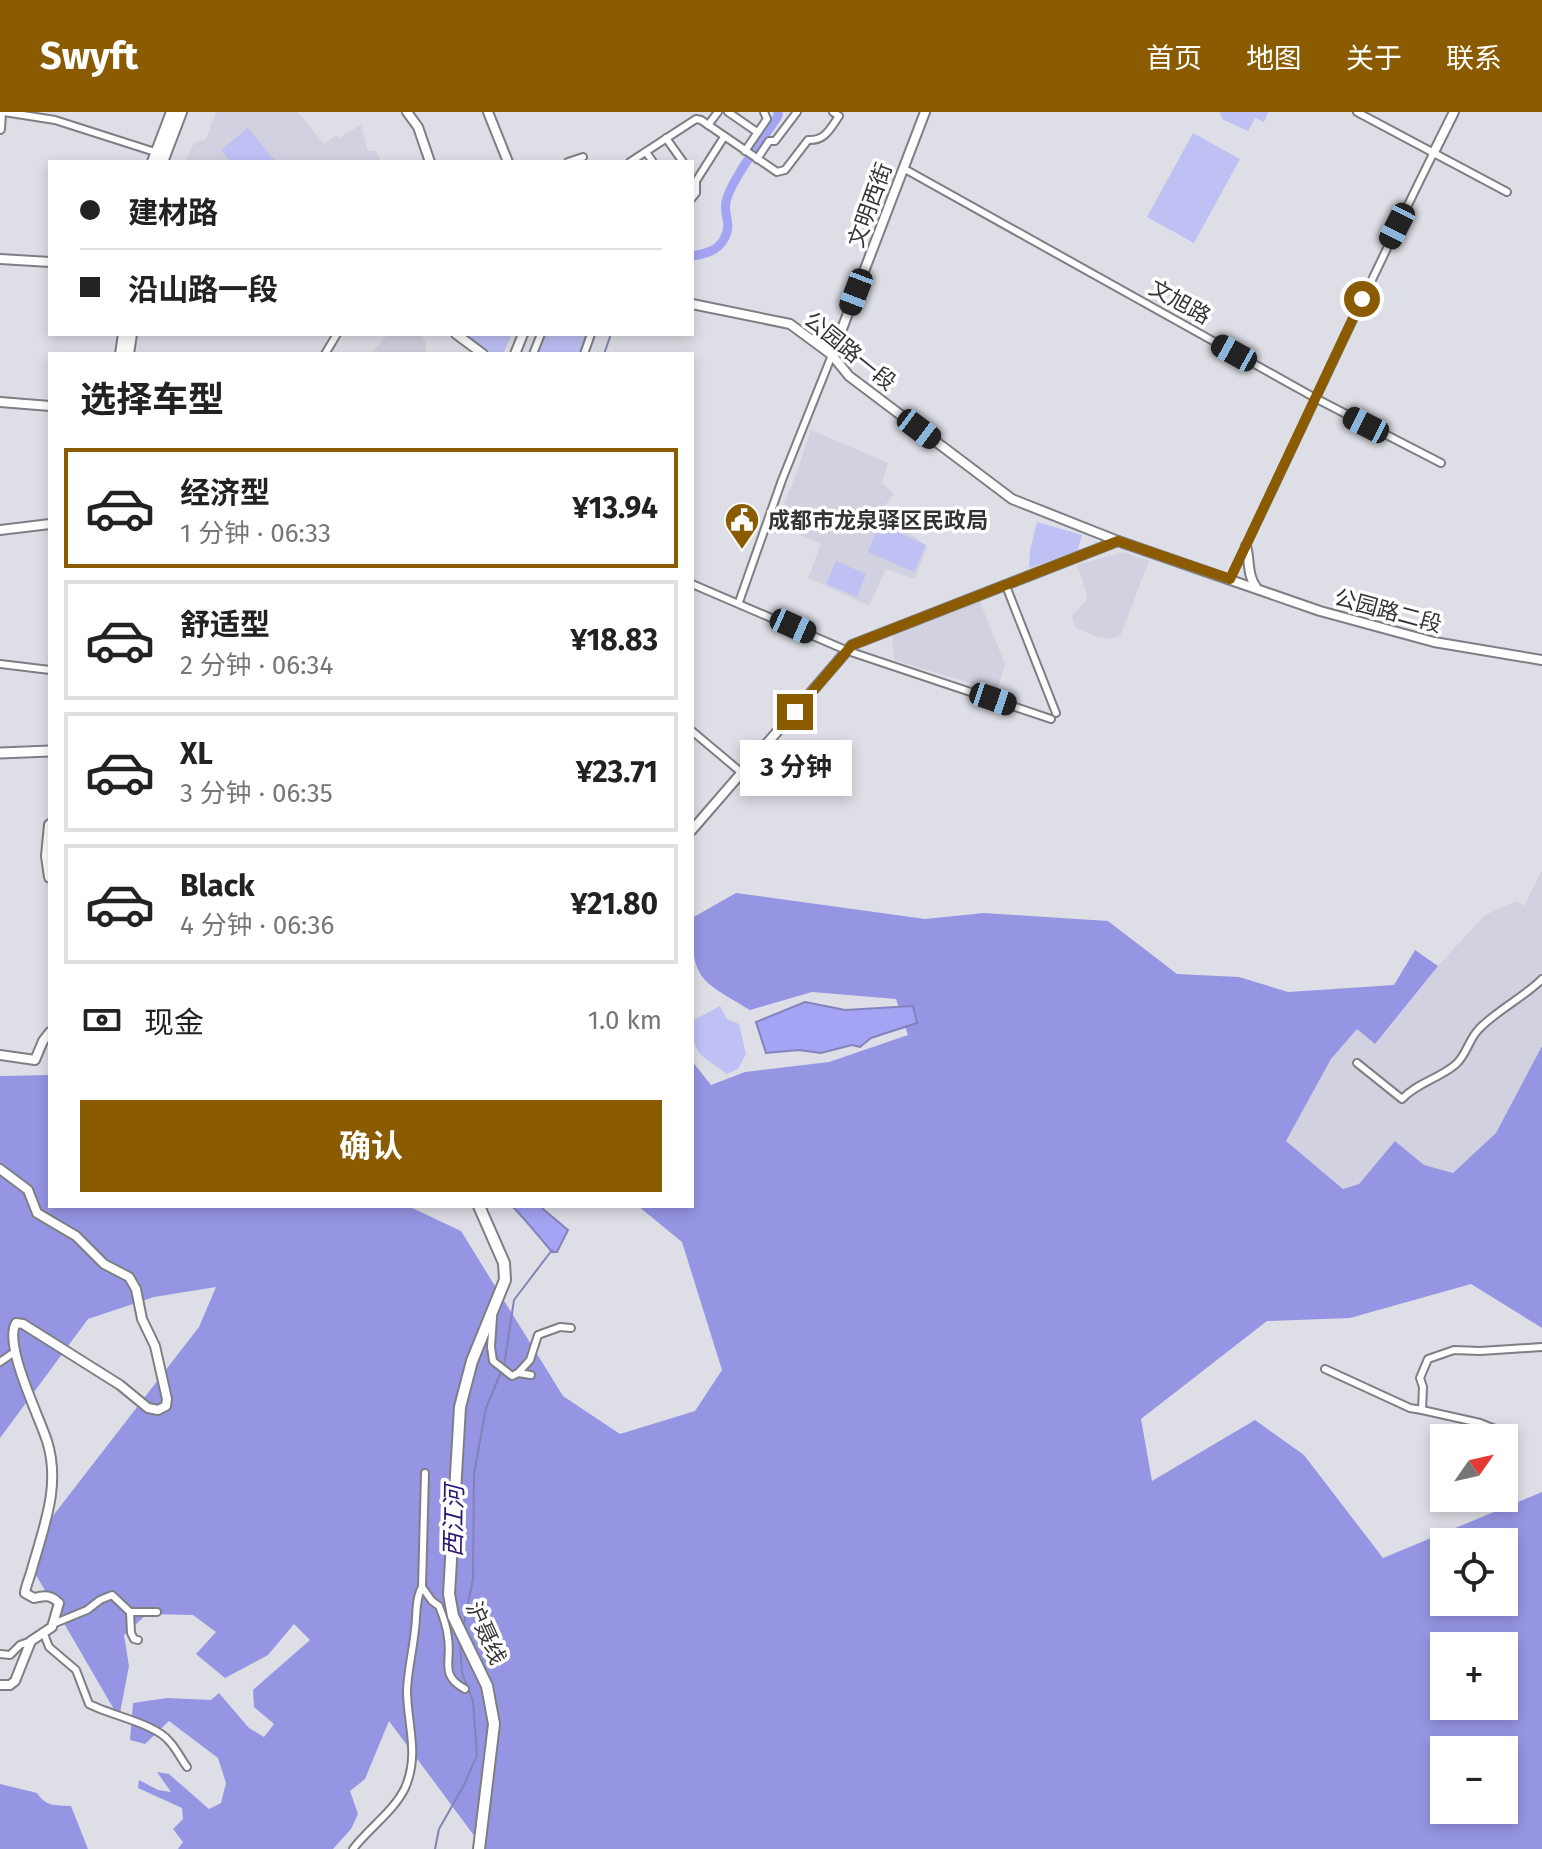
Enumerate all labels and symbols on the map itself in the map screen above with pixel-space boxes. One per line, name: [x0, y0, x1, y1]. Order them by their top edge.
street label: 文明西街: [842, 159, 898, 251]
car: [1375, 199, 1419, 253]
car: [836, 265, 876, 319]
street label: 文旭路: [1145, 274, 1215, 330]
route start: [1344, 281, 1380, 317]
street label: 公园路一段: [799, 306, 901, 396]
car: [1207, 331, 1261, 375]
car: [1339, 403, 1393, 447]
car: [893, 405, 945, 453]
public building icon: 成都市龙泉驿区民政局: [723, 501, 761, 551]
place label: 成都市龙泉驿区民政局: [768, 507, 988, 534]
street label: 公园路二段: [1331, 584, 1445, 638]
car: [766, 605, 820, 647]
car: [966, 680, 1020, 718]
route end: [777, 694, 813, 730]
callout: 3 分钟: [739, 740, 851, 796]
north arrow: [1430, 1424, 1518, 1512]
water label: 西江河: [439, 1481, 469, 1557]
street label: 沪聂线: [460, 1597, 512, 1669]

